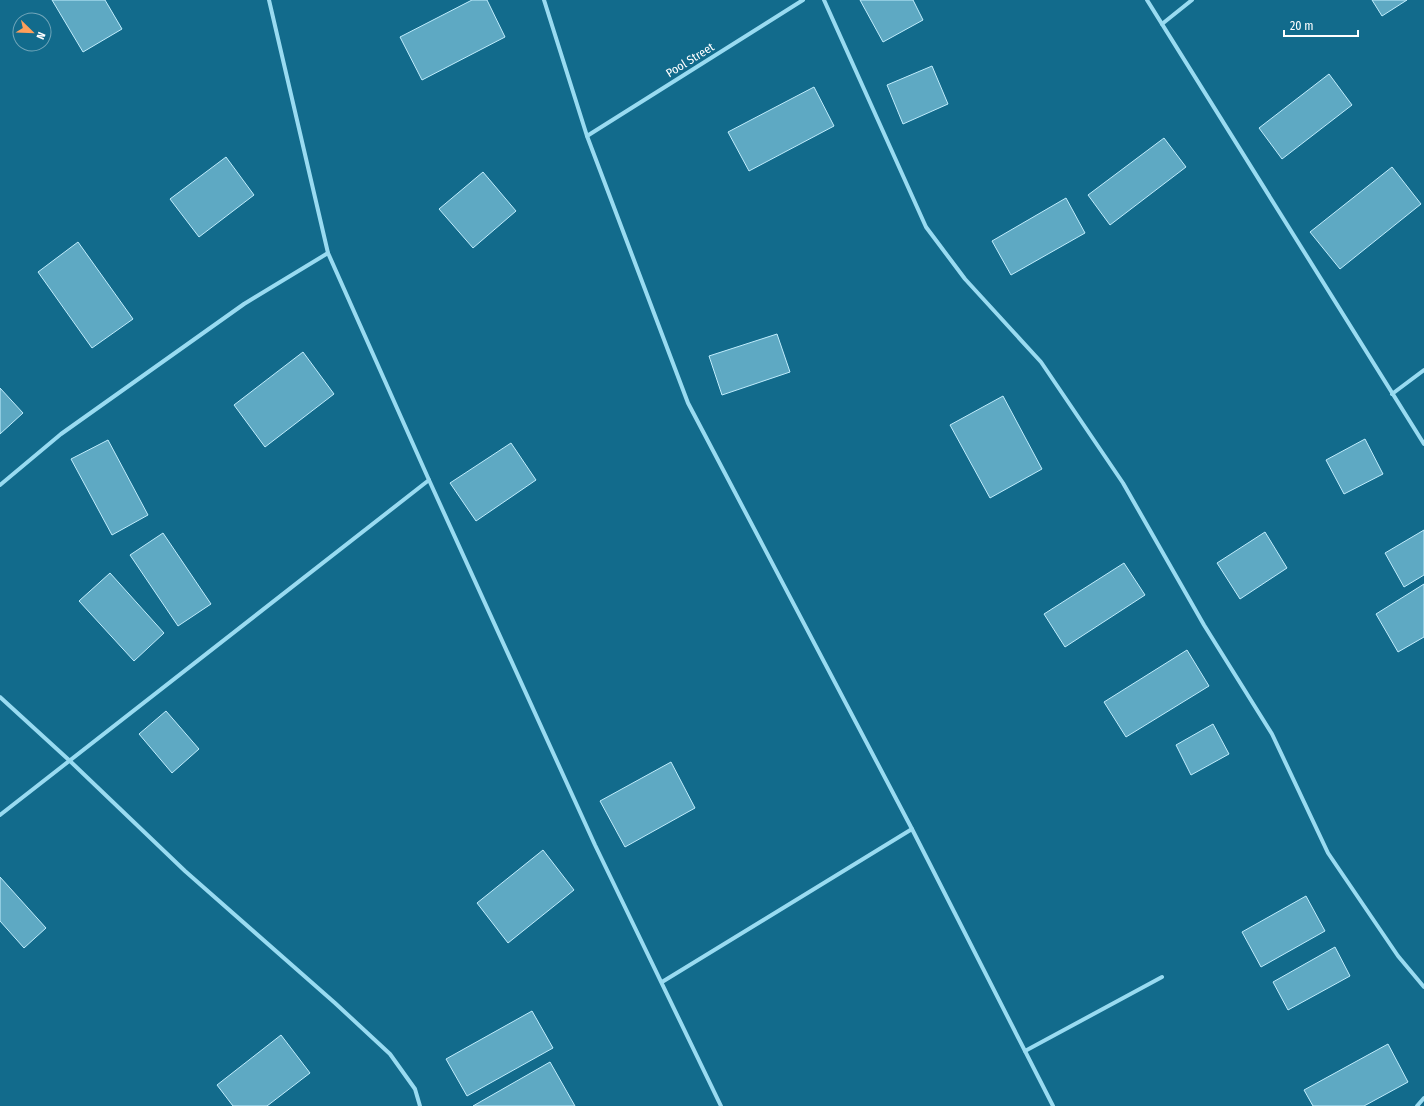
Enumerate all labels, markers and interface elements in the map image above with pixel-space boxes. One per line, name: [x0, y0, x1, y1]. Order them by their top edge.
north arrow: [12, 12, 52, 52]
scale bar: [1284, 12, 1358, 38]
text: 20 m: [1290, 19, 1314, 33]
text: N: [33, 30, 48, 41]
street label: Pool Street: [663, 40, 717, 80]

